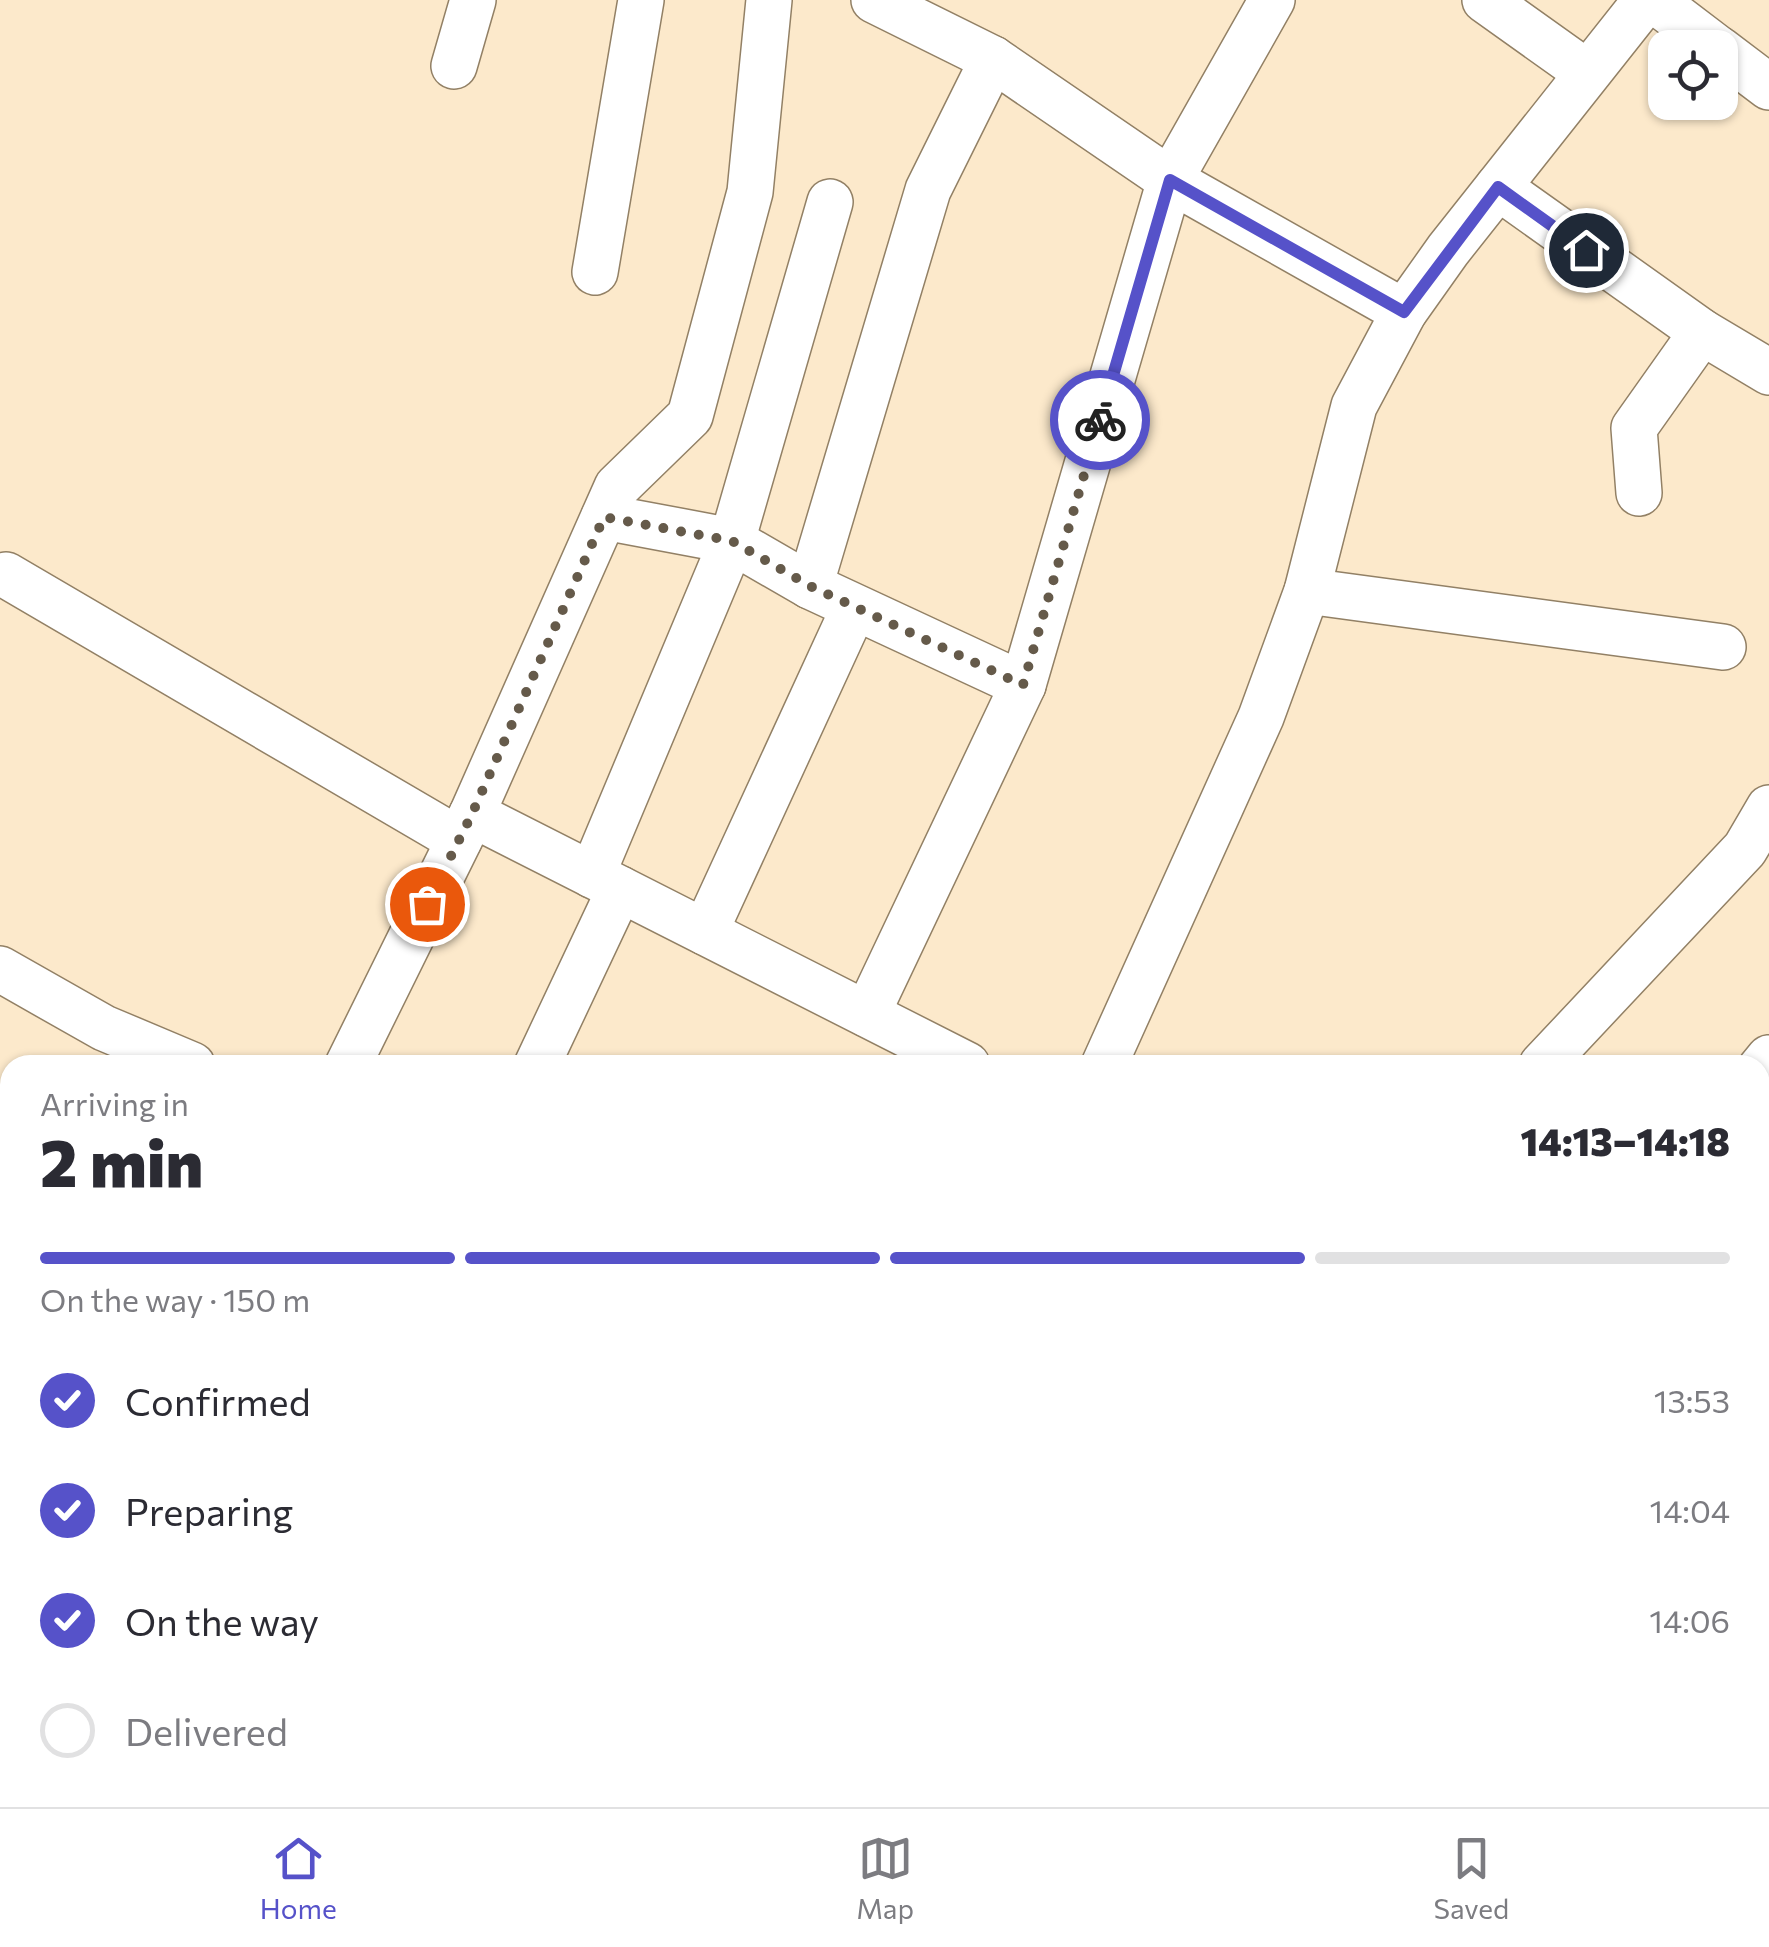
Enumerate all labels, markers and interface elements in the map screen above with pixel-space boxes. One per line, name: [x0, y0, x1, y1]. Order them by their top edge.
map controls: [1648, 30, 1738, 120]
button: locate: [1648, 30, 1738, 120]
pin: [1544, 208, 1629, 293]
icon: home: [1559, 223, 1614, 278]
courier: [1050, 370, 1150, 470]
icon: bike: [1073, 393, 1128, 448]
pin: [385, 862, 470, 947]
icon: bag: [400, 877, 455, 932]
text: Arriving in: [40, 1083, 189, 1123]
text: 14:13–14:18: [1521, 1117, 1730, 1164]
text: 2 min: [40, 1121, 203, 1200]
text: On the way · 150 m: [40, 1279, 310, 1319]
icon: check: [40, 1373, 95, 1428]
text: Confirmed: [125, 1377, 311, 1424]
text: 13:53: [1654, 1380, 1730, 1420]
icon: check: [40, 1483, 95, 1538]
text: Preparing: [125, 1487, 293, 1534]
text: 14:04: [1649, 1490, 1730, 1530]
icon: check: [40, 1593, 95, 1648]
text: On the way: [125, 1597, 319, 1644]
text: 14:06: [1649, 1600, 1730, 1640]
text: Delivered: [125, 1707, 288, 1754]
tab: Home: [260, 1831, 337, 1925]
tab: Map: [856, 1831, 914, 1925]
tab: Saved: [1434, 1831, 1509, 1925]

